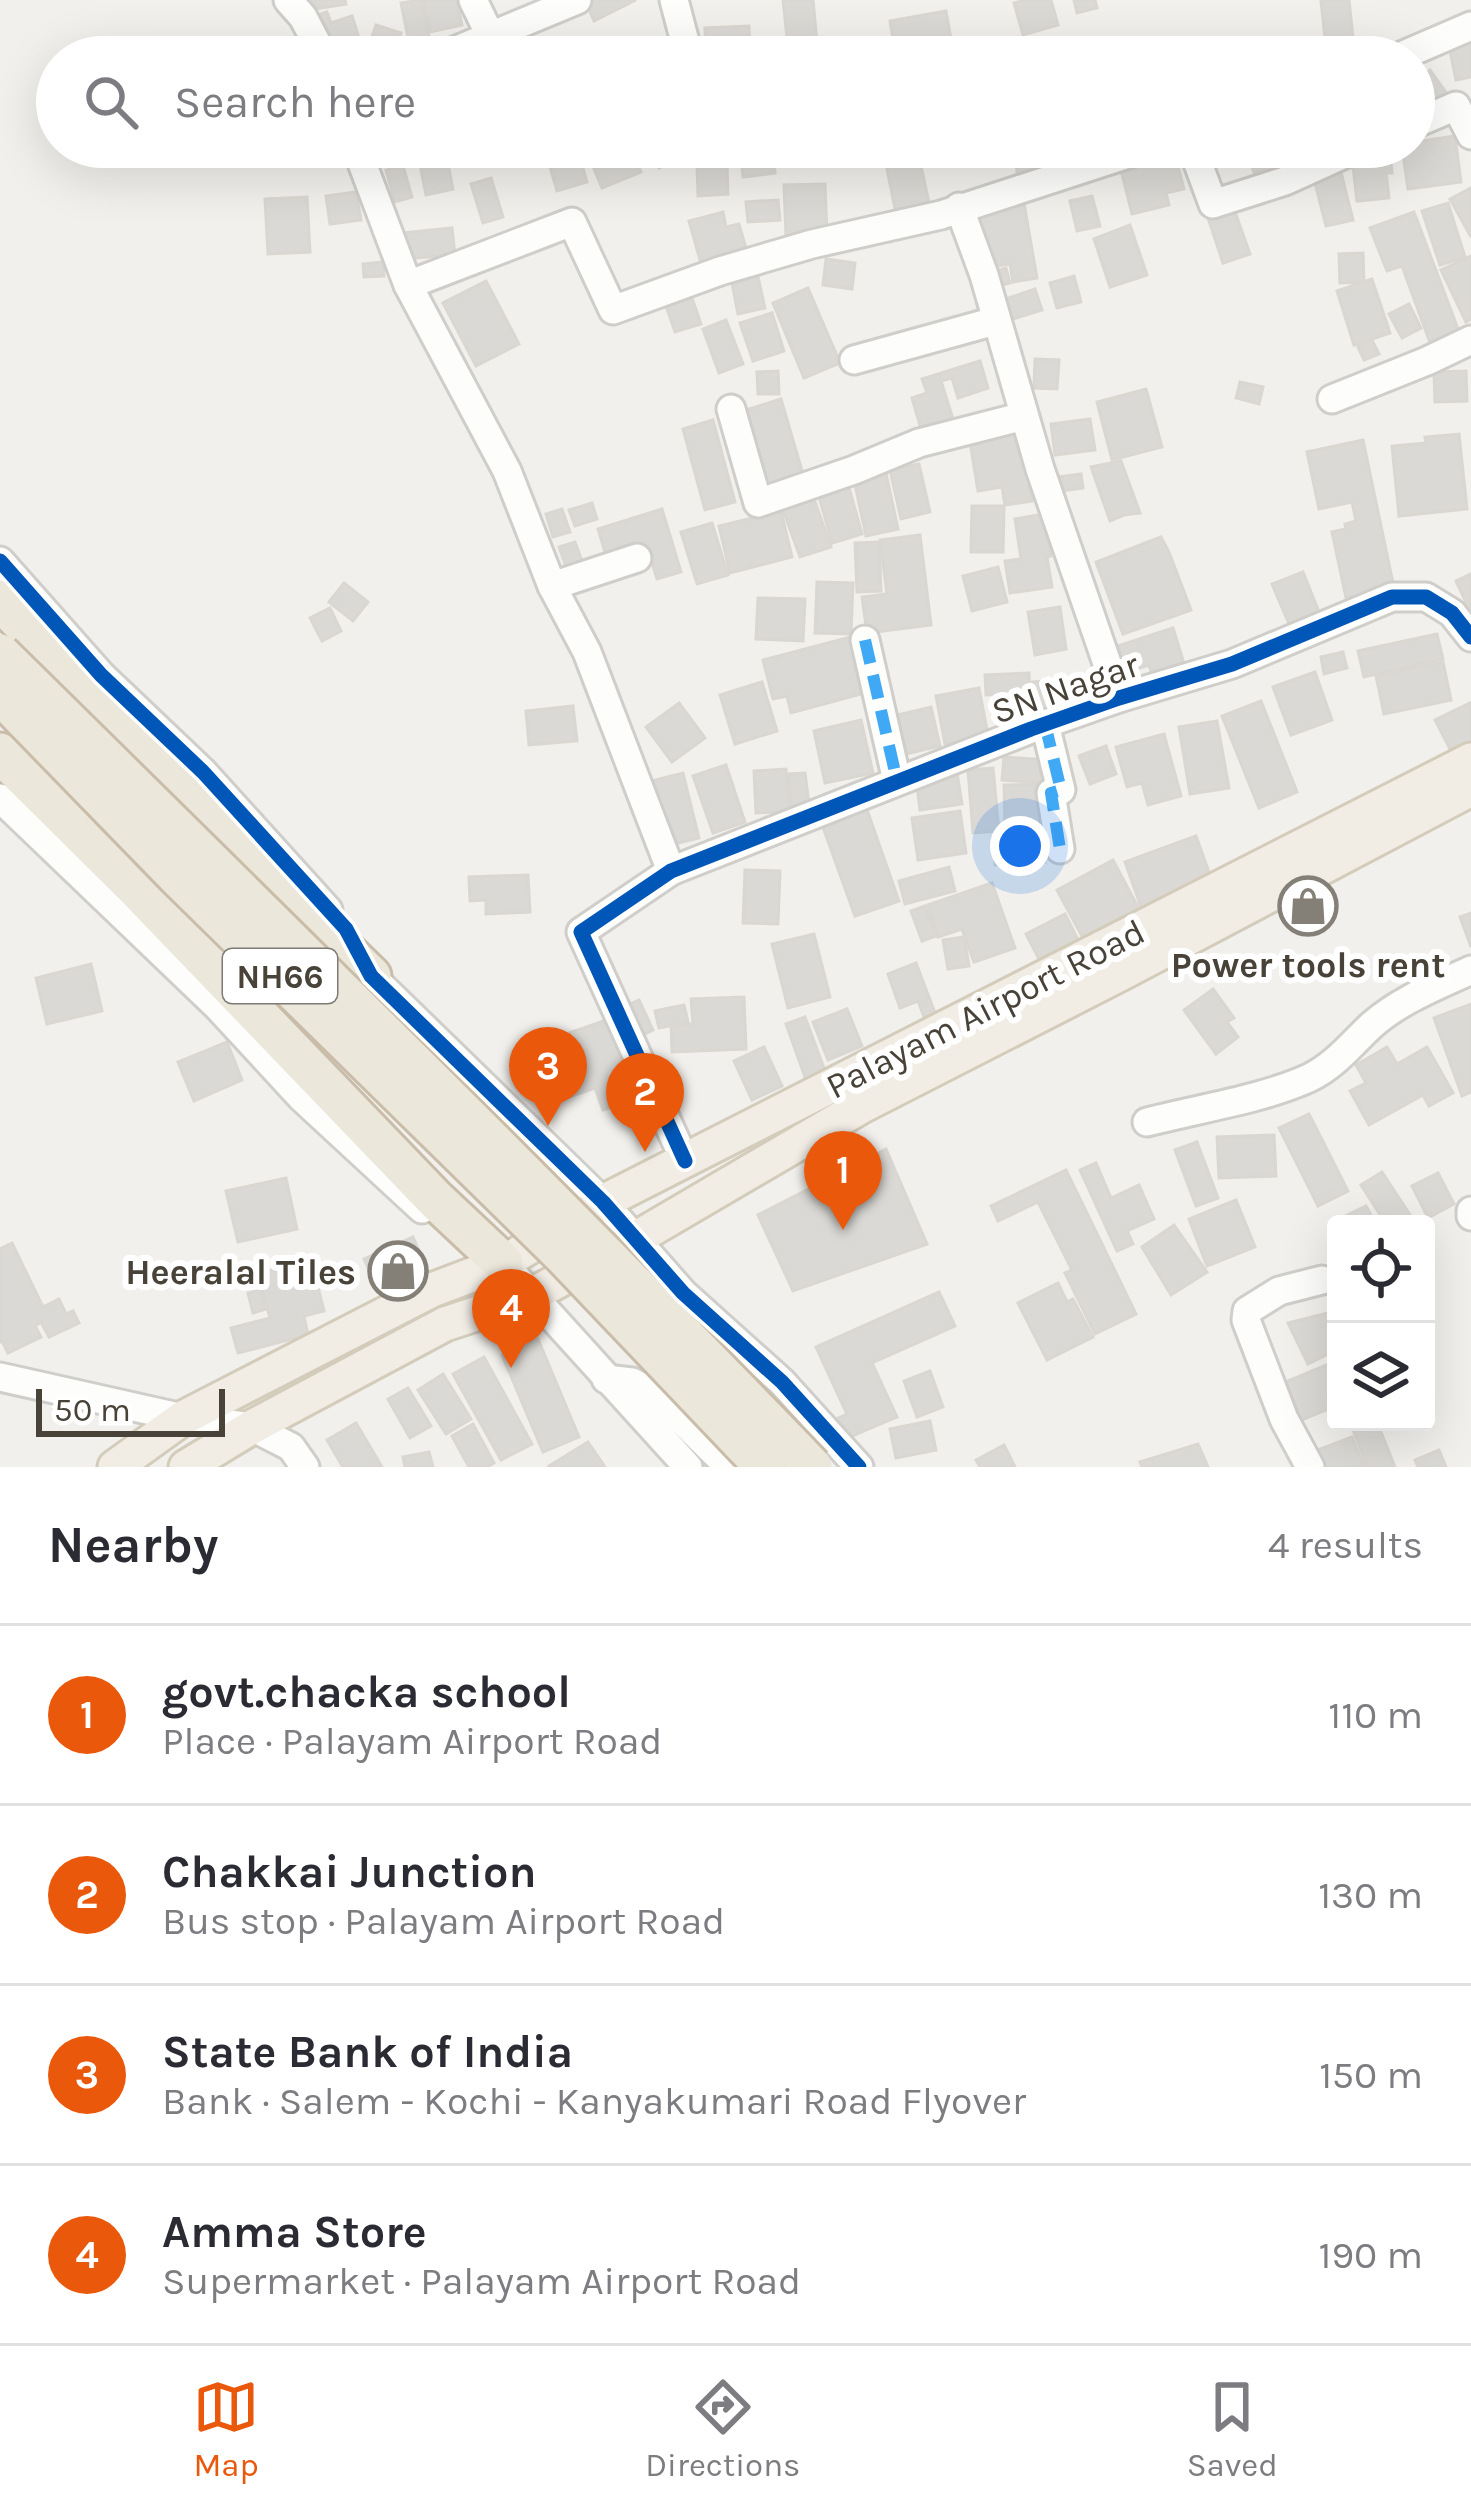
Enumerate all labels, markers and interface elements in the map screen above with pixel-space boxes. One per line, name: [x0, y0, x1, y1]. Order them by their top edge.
search box: [36, 36, 1435, 168]
icon: search: [78, 69, 144, 135]
text: Search here: [174, 76, 416, 128]
street label: SN Nagar: [986, 643, 1145, 733]
your location: [990, 816, 1050, 876]
shop icon: Power tools rent: [1277, 875, 1339, 937]
street label: Palayam Airport Road: [819, 910, 1152, 1107]
place label: Power tools rent: [1171, 944, 1445, 986]
road number: NH66: [223, 949, 337, 1003]
pin: 3: [509, 1027, 587, 1126]
pin: 2: [606, 1053, 684, 1152]
pin: 1: [804, 1131, 882, 1230]
map controls: [1327, 1215, 1435, 1431]
button: locate: [1327, 1215, 1435, 1323]
shop icon: Heeralal Tiles: [367, 1240, 429, 1302]
place label: Heeralal Tiles: [125, 1251, 356, 1293]
pin: 4: [472, 1269, 550, 1368]
button: layers: [1327, 1323, 1435, 1431]
scale bar: [36, 1383, 225, 1436]
text: 50 m: [54, 1391, 131, 1429]
text: Nearby: [48, 1515, 218, 1575]
text: 4 results: [1268, 1522, 1423, 1568]
text: govt.chacka school: [162, 1666, 571, 1718]
text: 1: [80, 1692, 94, 1738]
text: 110 m: [1328, 1692, 1423, 1738]
text: Place · Palayam Airport Road: [162, 1718, 662, 1764]
text: Chakkai Junction: [162, 1846, 537, 1898]
text: 2: [75, 1872, 99, 1918]
text: 130 m: [1318, 1872, 1423, 1918]
text: Bus stop · Palayam Airport Road: [162, 1898, 725, 1944]
text: State Bank of India: [162, 2026, 573, 2078]
text: 3: [75, 2052, 99, 2098]
text: 150 m: [1319, 2052, 1423, 2098]
text: Bank · Salem - Kochi - Kanyakumari Road Flyover: [162, 2078, 1026, 2124]
text: Amma Store: [162, 2206, 427, 2258]
text: 4: [75, 2232, 99, 2278]
text: 190 m: [1319, 2232, 1423, 2278]
text: Supermarket · Palayam Airport Road: [162, 2258, 801, 2304]
tab: Map: [193, 2374, 259, 2484]
tab: Directions: [645, 2374, 800, 2484]
tab: Saved: [1187, 2374, 1278, 2484]

